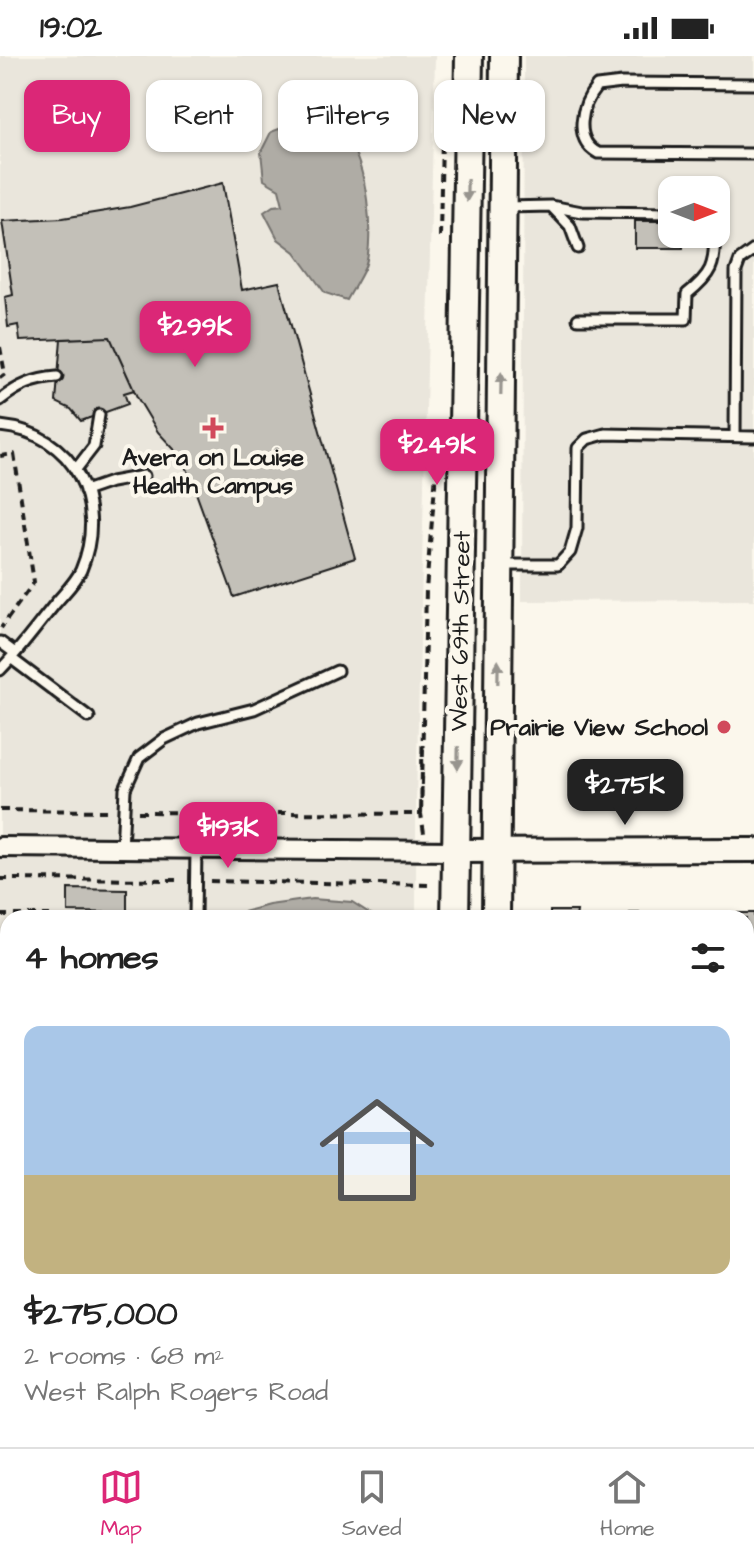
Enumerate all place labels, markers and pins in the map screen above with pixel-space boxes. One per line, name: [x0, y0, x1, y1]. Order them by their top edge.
pin: $299K: [139, 301, 251, 369]
marker: Avera on Louise Health Campus: [202, 417, 224, 439]
pin: $249K: [381, 419, 493, 487]
place label: Avera on Louise Health Campus: [122, 441, 304, 503]
place label: Prairie View School: [490, 711, 708, 745]
marker: Prairie View School: [715, 718, 733, 736]
pin: $275K: [569, 759, 681, 827]
pin: $193K: [172, 802, 284, 870]

